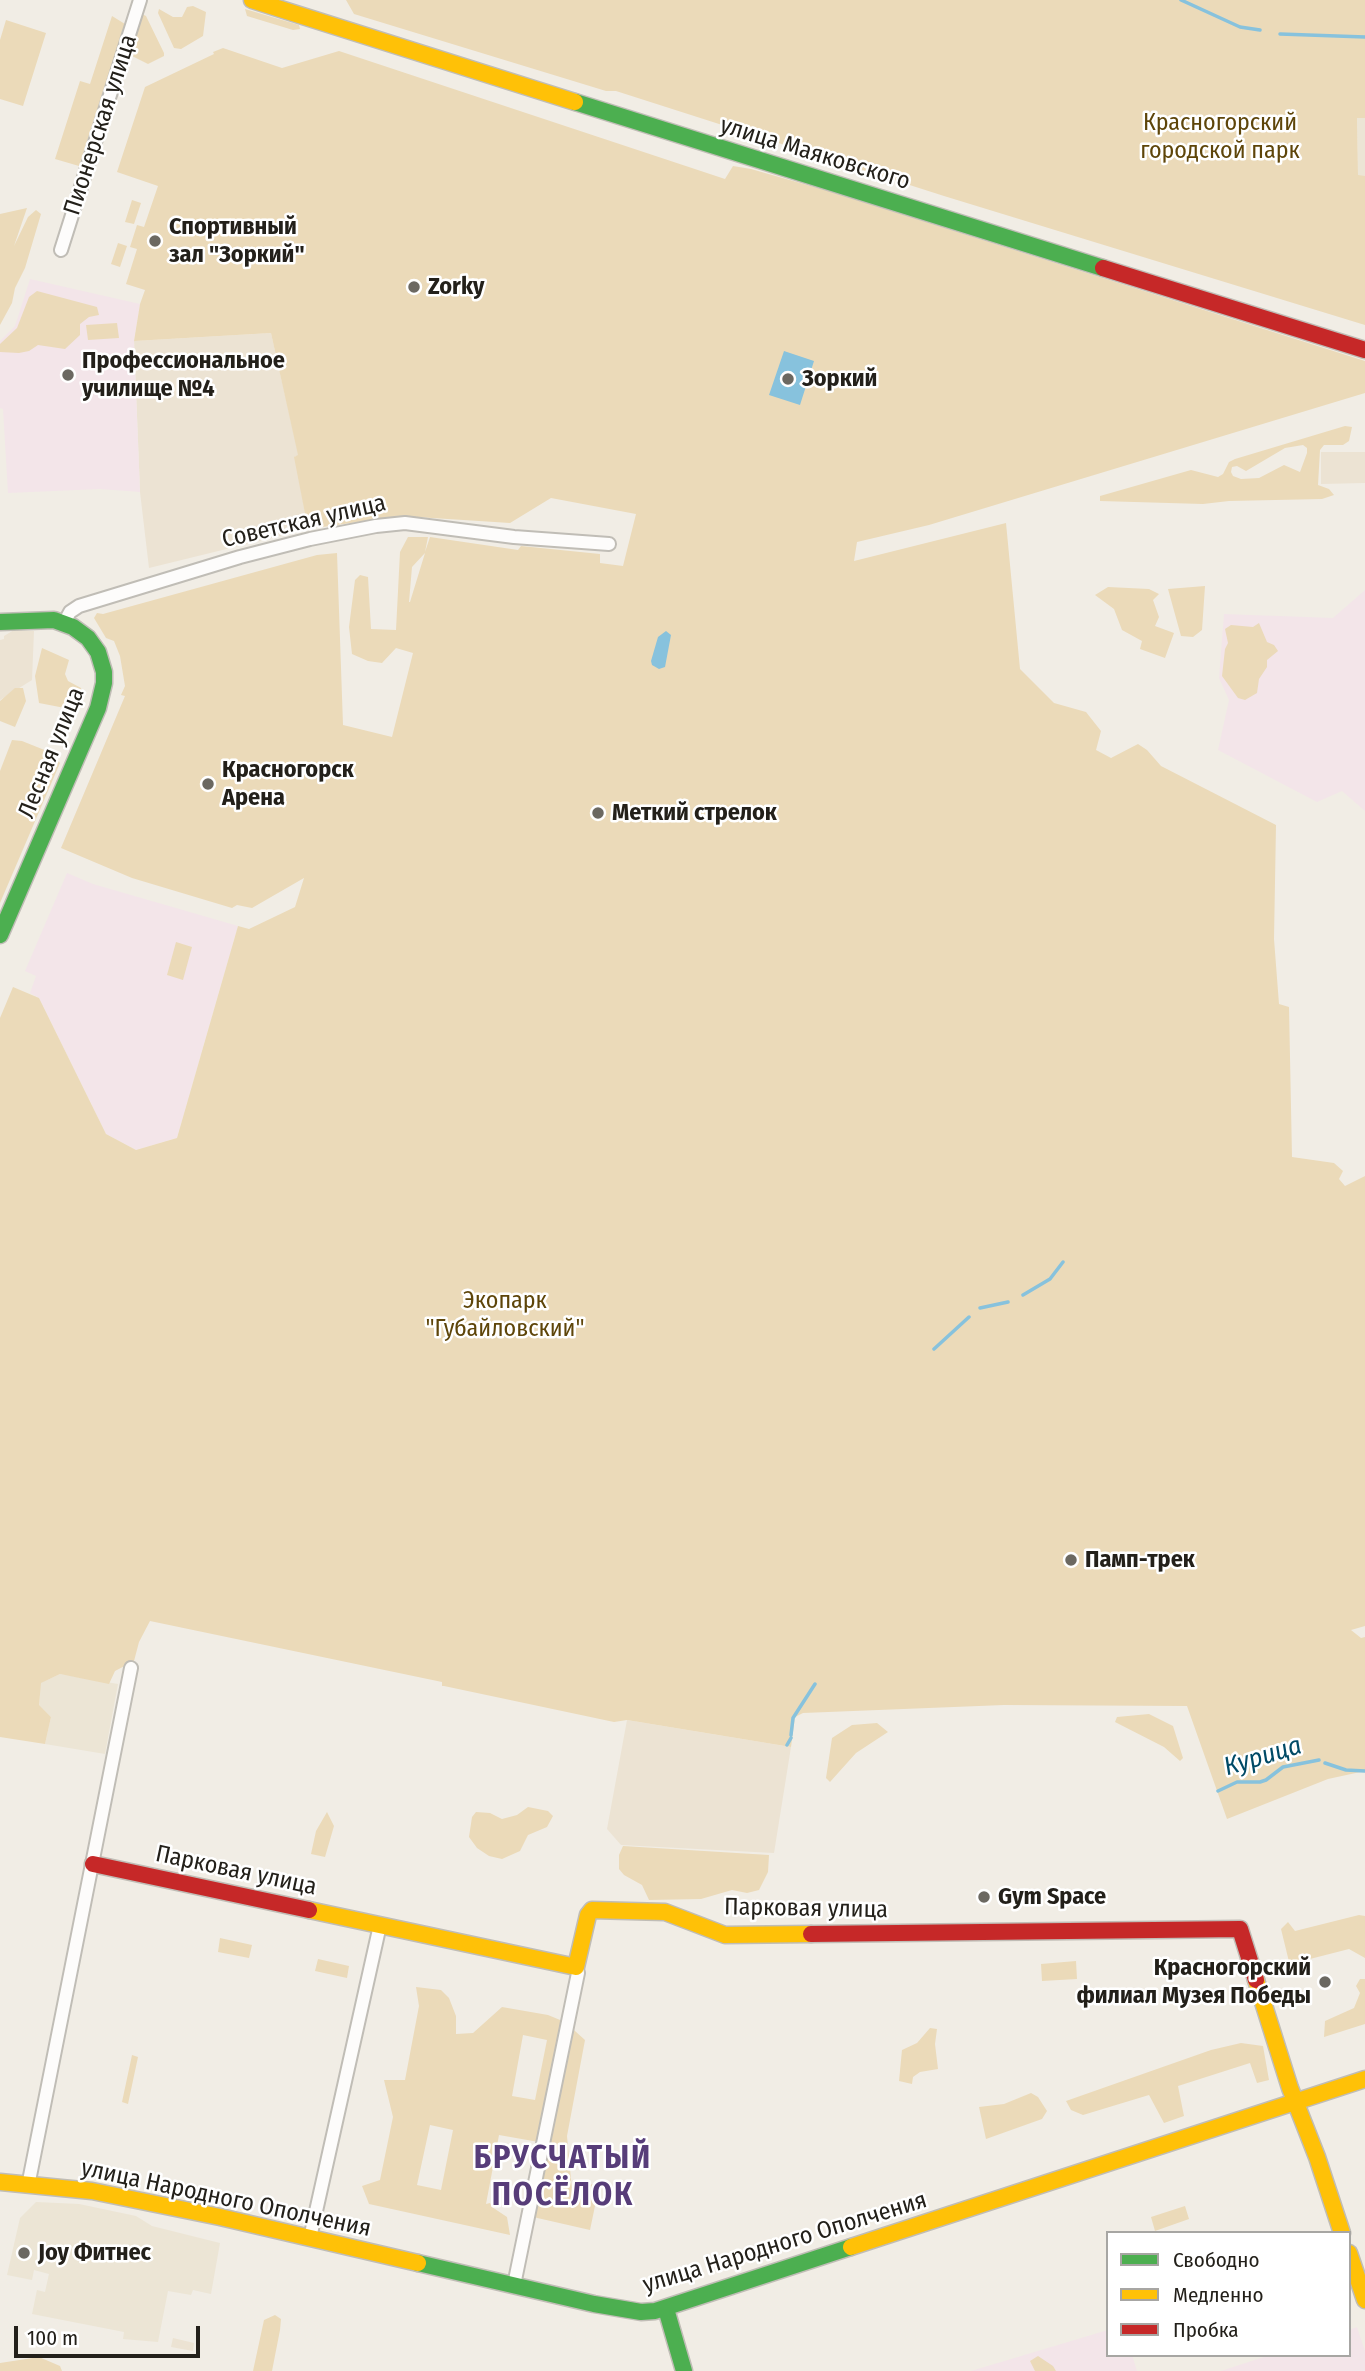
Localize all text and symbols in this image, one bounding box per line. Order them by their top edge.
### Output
street label: Пионерская улица [58,31,144,219]
park label: Красногорский городской парк [1140,109,1300,165]
street label: улица Маяковского [716,111,914,197]
place label: Спортивный зал "Зоркий" [169,213,305,269]
marker: Спортивный зал "Зоркий" [147,233,163,249]
place label: Zorky [428,273,485,301]
marker: Zorky [406,279,422,295]
place label: Профессиональное училище №4 [82,347,285,403]
place label: Зоркий [802,365,877,393]
marker: Профессиональное училище №4 [60,367,76,383]
marker: Зоркий [780,371,796,387]
street label: Советская улица [219,489,389,555]
street label: Лесная улица [13,683,91,823]
place label: Красногорск Арена [222,756,354,812]
marker: Красногорск Арена [200,776,216,792]
place label: Меткий стрелок [612,799,777,827]
marker: Меткий стрелок [590,805,606,821]
park label: Экопарк "Губайловский" [425,1287,585,1343]
place label: Памп-трек [1085,1546,1195,1574]
marker: Памп-трек [1063,1552,1079,1568]
water label: Курица [1220,1730,1306,1784]
street label: Парковая улица [153,1840,319,1902]
place label: Gym Space [998,1883,1106,1911]
marker: Gym Space [976,1889,992,1905]
street label: Парковая улица [724,1893,888,1925]
place label: Красногорский филиал Музея Победы [1076,1954,1311,2010]
marker: Красногорский филиал Музея Победы [1317,1974,1333,1990]
district label: БРУСЧАТЫЙ ПОСЁЛОК [475,2140,651,2215]
street label: улица Народного Ополчения [78,2154,374,2244]
street label: улица Народного Ополчения [640,2186,930,2300]
legend [1106,2231,1351,2357]
place label: Joy Фитнес [38,2239,151,2267]
marker: Joy Фитнес [16,2245,32,2261]
text: Свободно [1173,2247,1259,2273]
text: Медленно [1173,2282,1263,2308]
scale bar [18,2312,203,2356]
text: Пробка [1173,2317,1239,2343]
text: 100 m [27,2325,78,2351]

